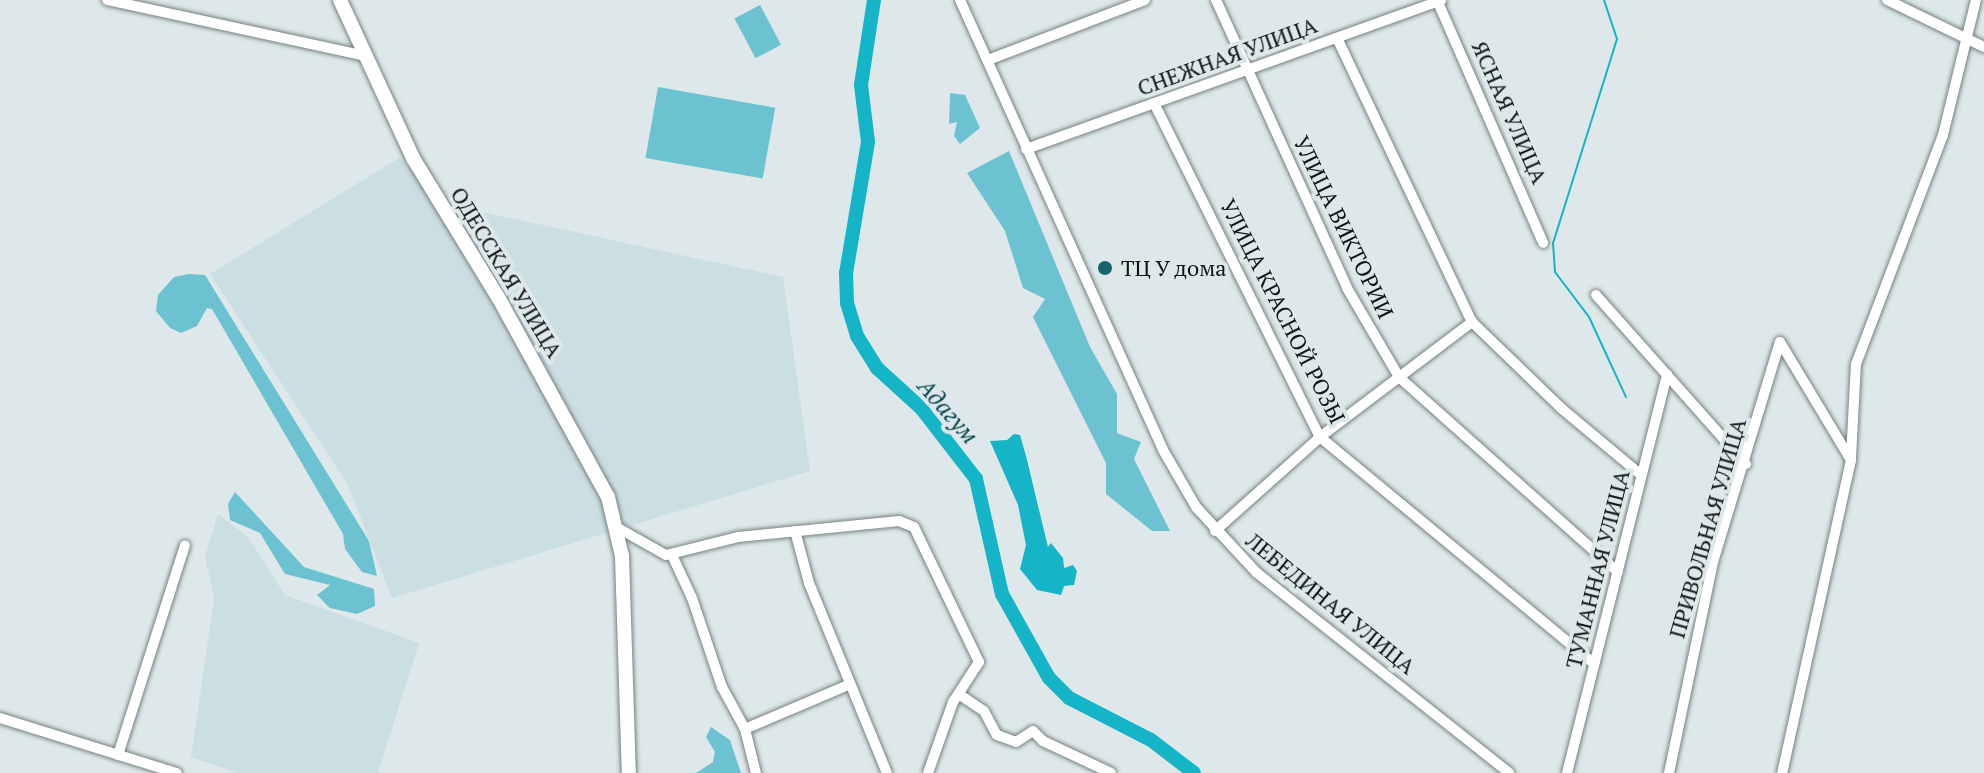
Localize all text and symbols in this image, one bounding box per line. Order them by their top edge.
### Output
street label: СНЕЖНАЯ УЛИЦА [1133,11,1321,101]
street label: ЯСНАЯ УЛИЦА [1467,36,1553,188]
street label: УЛИЦА ВИКТОРИИ [1288,131,1400,323]
street label: ОДЕССКАЯ УЛИЦА [445,182,569,362]
street label: УЛИЦА КРАСНОЙ РОЗЫ [1215,194,1351,428]
place label: ТЦ У дома [1121,255,1228,281]
marker: ТЦ У дома [1096,259,1114,277]
water label: Адагум [912,372,984,450]
street label: ПРИВОЛЬНАЯ УЛИЦА [1663,415,1751,641]
street label: ТУМАННАЯ УЛИЦА [1560,467,1634,671]
street label: ЛЕБЕДИНАЯ УЛИЦА [1241,527,1421,679]

